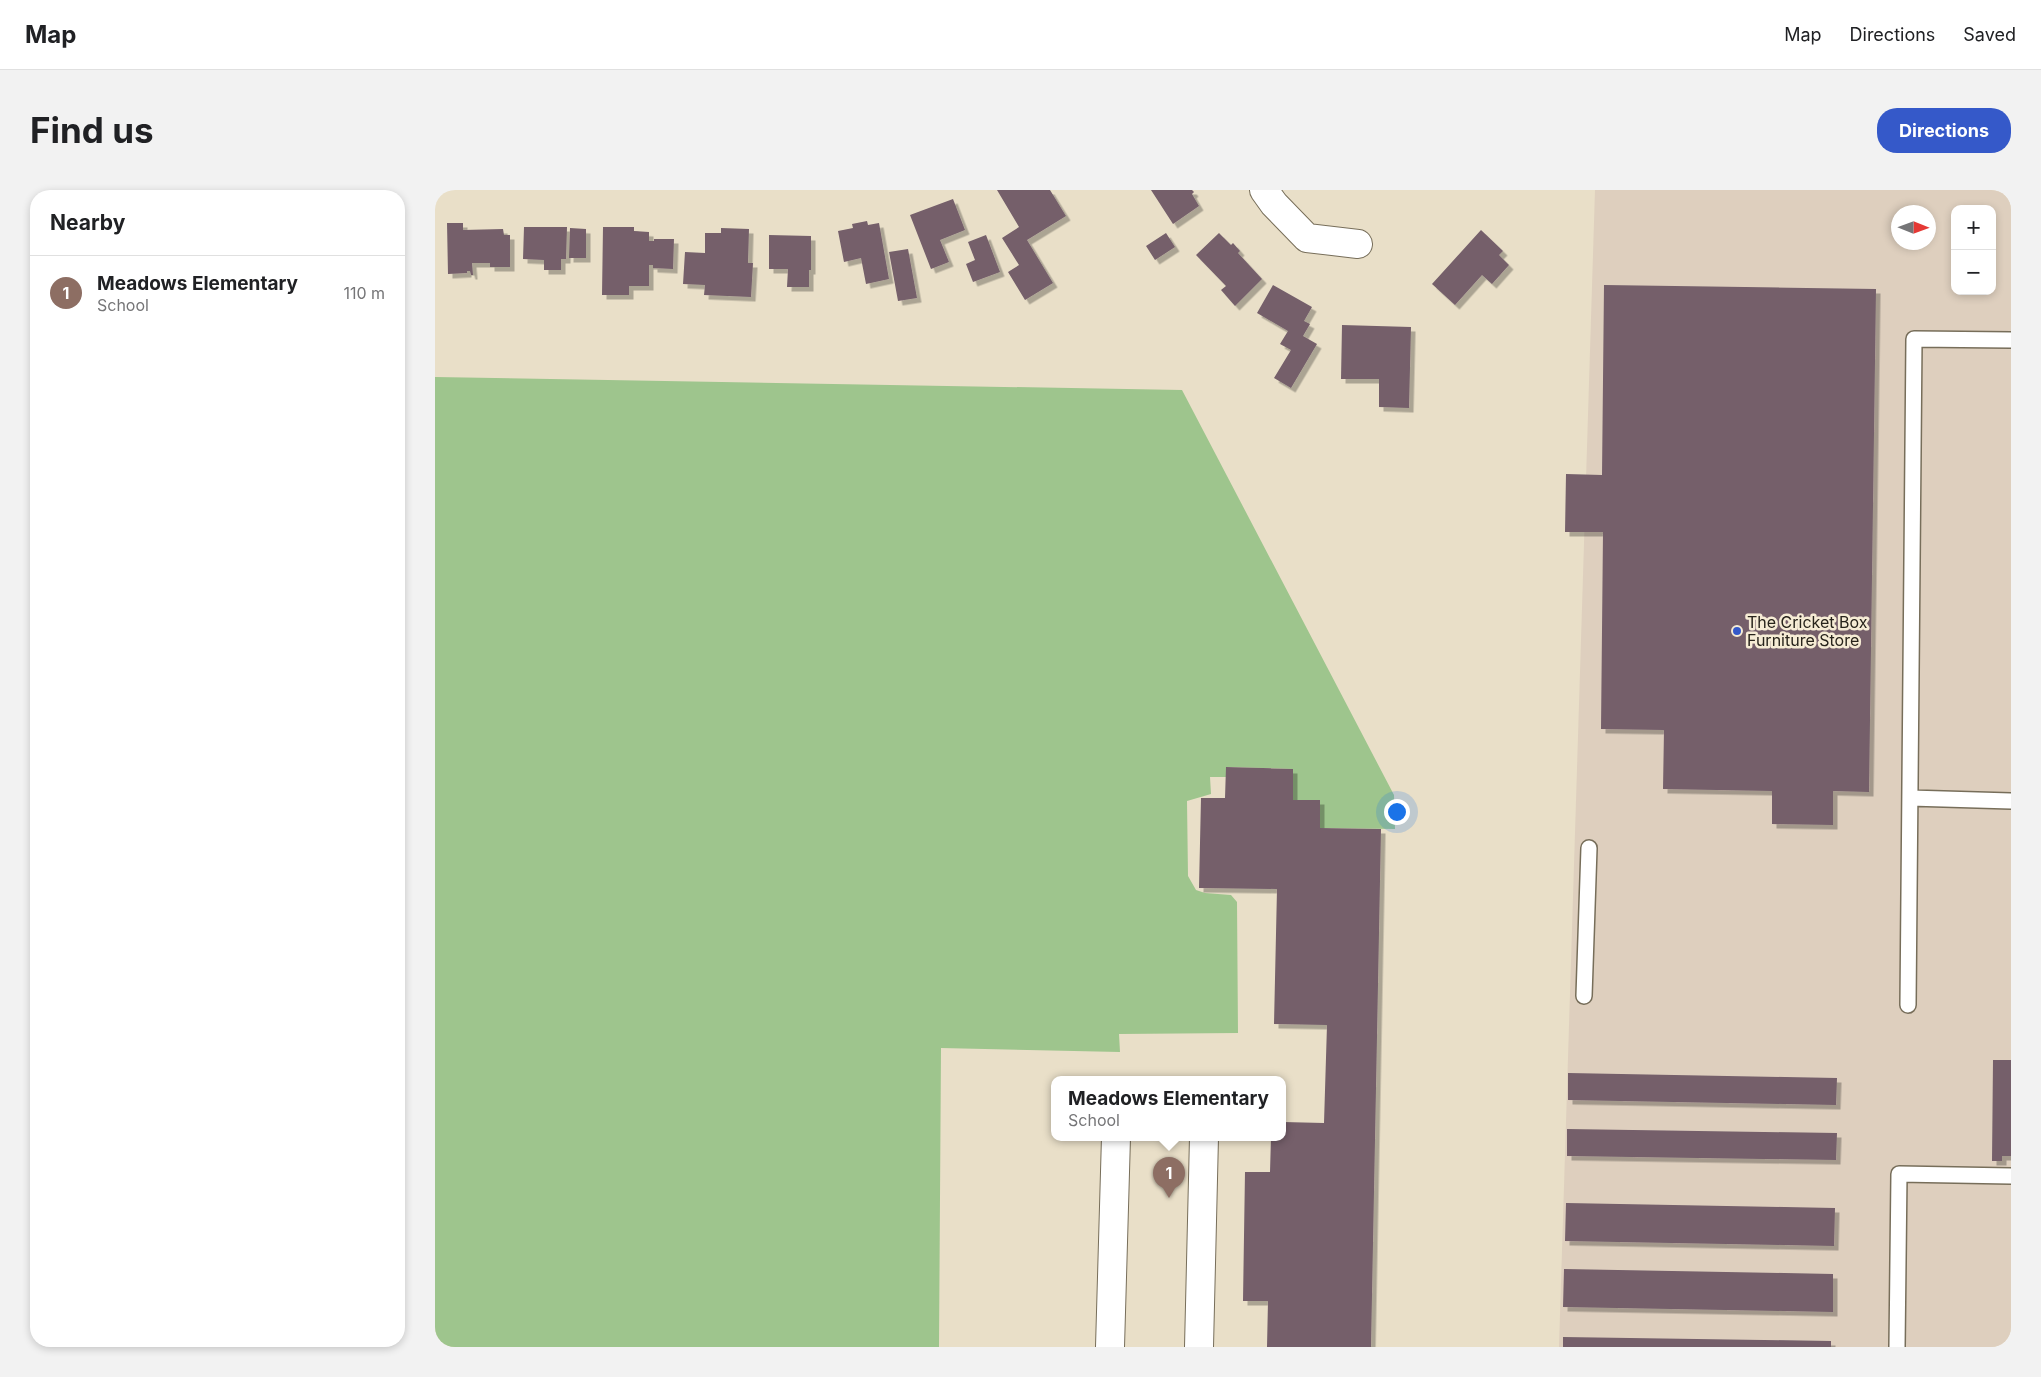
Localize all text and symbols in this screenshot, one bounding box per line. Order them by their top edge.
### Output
text: Map [25,20,76,49]
text: Map [1784,24,1822,45]
text: Directions [1850,24,1935,45]
text: Saved [1963,24,2016,45]
button: Directions [1877,108,2011,153]
text: Find us [30,109,154,151]
north arrow [1891,205,1936,250]
map controls [1951,205,1996,295]
button: + [1951,205,1996,250]
text: Nearby [50,210,125,235]
button: − [1951,250,1996,295]
text: Meadows Elementary [97,272,298,295]
text: 1 [63,283,69,303]
text: 110 m [343,283,385,303]
text: School [97,295,149,315]
place label: The Cricket Box Furniture Store [1747,612,1868,650]
marker: The Cricket Box Furniture Store [1731,625,1743,637]
your location [1384,799,1410,825]
popup [1051,1076,1286,1141]
text: Meadows Elementary [1068,1087,1269,1110]
text: School [1068,1110,1120,1130]
pin: 1 [1153,1157,1185,1198]

